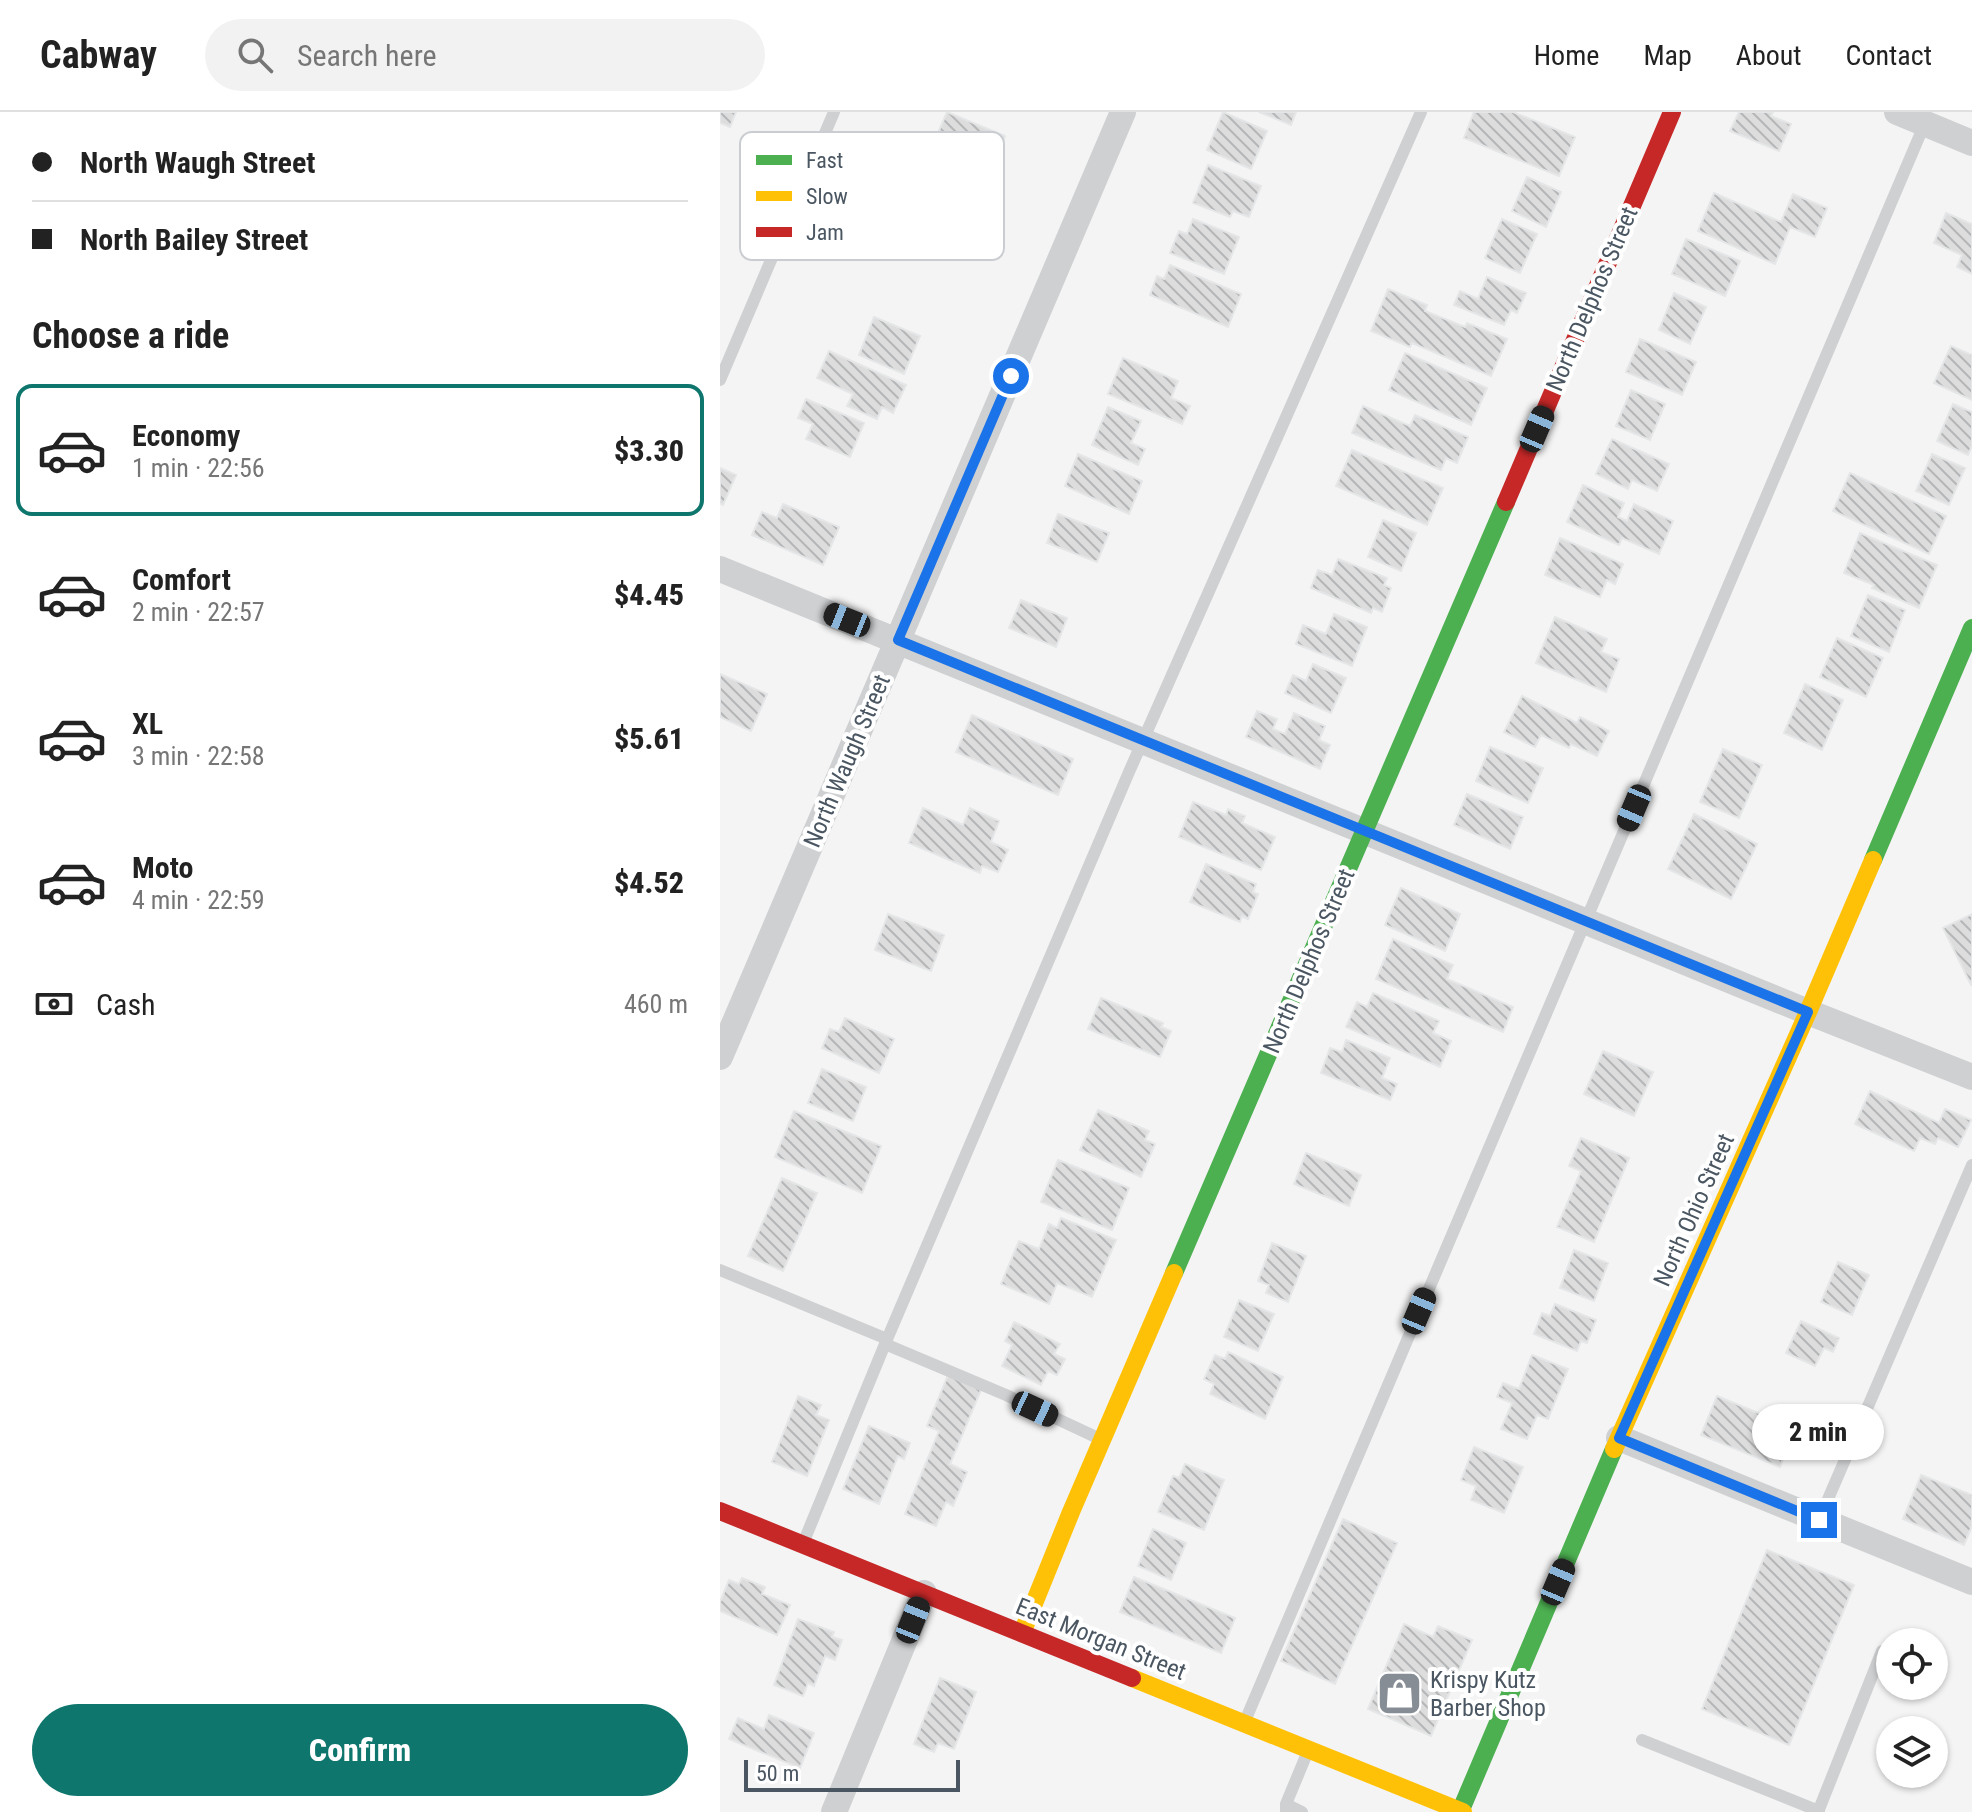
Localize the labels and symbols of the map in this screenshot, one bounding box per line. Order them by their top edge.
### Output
legend [740,132,1004,260]
text: Fast [806,148,843,173]
text: Slow [806,184,848,209]
street label: North Delphos Street [1541,203,1643,395]
text: Jam [806,220,844,245]
route start [993,358,1029,394]
car [1517,402,1557,456]
car [820,600,874,640]
street label: North Waugh Street [798,670,896,852]
car [1614,781,1654,835]
street label: North Delphos Street [1258,865,1360,1057]
street label: North Ohio Street [1648,1129,1740,1291]
car [1399,1284,1439,1338]
car [1008,1388,1062,1430]
callout: 2 min [1753,1404,1885,1460]
route end [1801,1502,1837,1538]
car [1538,1555,1578,1609]
street label: East Morgan Street [1012,1592,1190,1686]
car [893,1593,933,1647]
place label: Krispy Kutz Barber Shop [1430,1666,1546,1722]
shop icon: Krispy Kutz Barber Shop [1375,1670,1423,1718]
scale bar [744,1756,960,1792]

